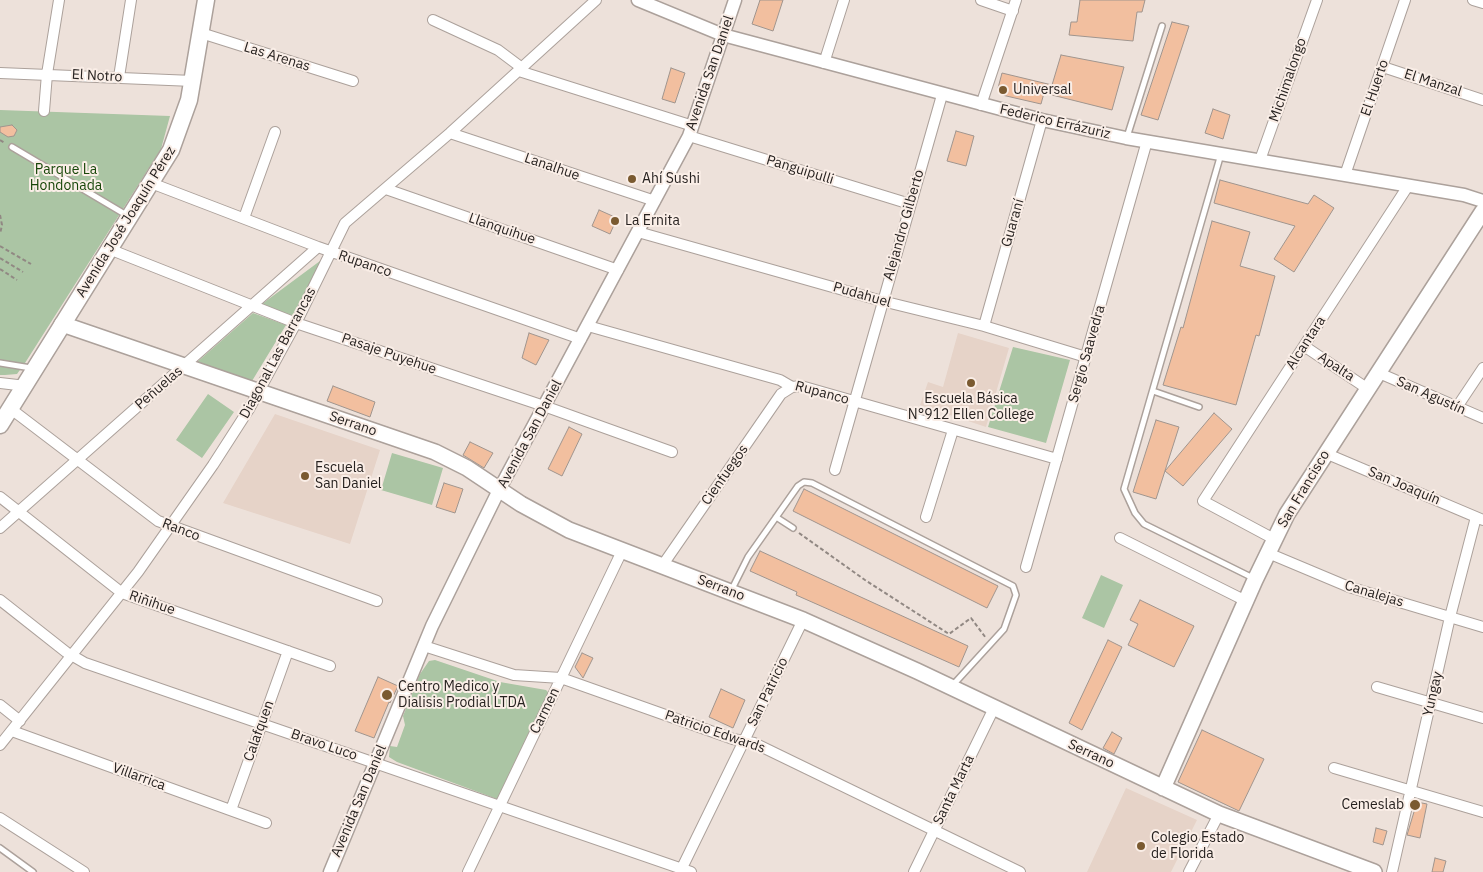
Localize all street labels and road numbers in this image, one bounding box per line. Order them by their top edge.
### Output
street label: Avenida San Daniel [682,13,738,133]
street label: Michimalongo [1266,36,1310,124]
street label: Las Arenas [242,39,312,75]
street label: El Huerto [1358,58,1392,118]
street label: El Notro [71,66,123,86]
street label: El Manzal [1402,66,1464,100]
street label: Federico Errázuriz [998,101,1112,143]
street label: Avenida José Joaquín Pérez [73,143,179,301]
street label: Lanalhue [522,150,582,184]
street label: Panguipulli [764,152,836,188]
street label: Alejandro Gilberto [880,168,928,282]
street label: Guaraní [998,197,1028,249]
street label: Llanquihue [466,210,538,248]
street label: Rupanco [336,247,394,281]
street label: Pudahuel [831,279,893,311]
street label: Diagonal Las Barrancas [236,284,320,422]
street label: Sergio Saavedra [1065,303,1109,405]
street label: Alcantara [1283,313,1329,373]
street label: Pasaje Puyehue [339,330,439,378]
street label: Apalta [1314,349,1358,385]
street label: Peñuelas [132,363,186,413]
street label: San Agustín [1394,373,1468,419]
street label: Avenida San Daniel [494,377,566,491]
street label: Rupanco [793,378,851,408]
street label: Serrano [327,408,379,440]
street label: Cienfuegos [698,442,752,508]
street label: San Francisco [1274,447,1334,531]
street label: San Joaquín [1365,463,1443,509]
street label: Ranco [160,515,202,545]
street label: Serrano [695,571,747,605]
street label: Canalejas [1342,577,1406,611]
street label: Riñihue [127,587,177,619]
street label: San Patricio [744,655,792,729]
street label: Yungay [1420,670,1446,718]
street label: Carmen [527,685,563,737]
street label: Calafquen [240,698,278,764]
street label: Patricio Edwards [662,707,768,757]
street label: Bravo Luco [289,726,359,764]
street label: Serrano [1065,736,1117,772]
street label: Avenida San Daniel [328,742,390,860]
street label: Santa Marta [930,752,978,828]
street label: Villarrica [110,760,168,794]

